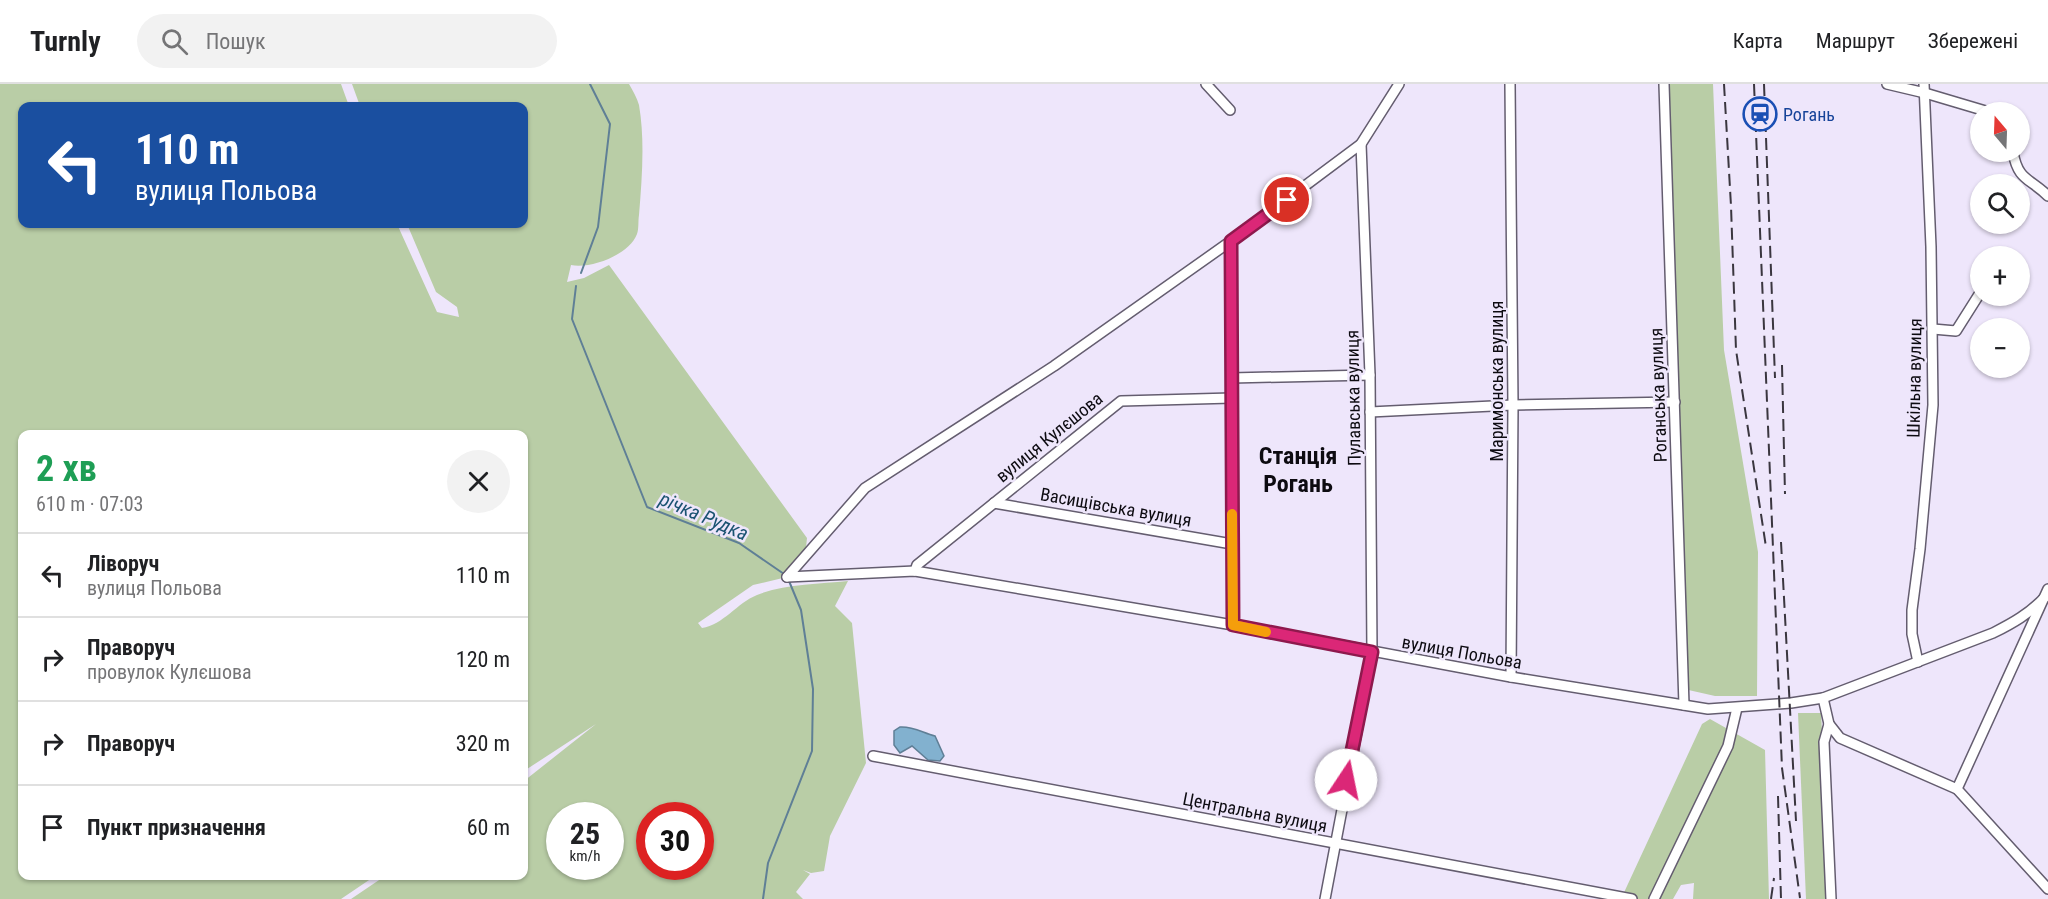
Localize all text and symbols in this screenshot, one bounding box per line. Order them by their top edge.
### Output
search box [137,14,557,68]
text: Turnly [30,25,101,58]
icon: search [158,25,191,58]
text: Пошук [206,29,266,54]
text: Карта [1733,29,1783,53]
text: Маршрут [1816,29,1895,53]
text: Збережені [1928,29,2018,53]
station icon: Рогань [1742,96,1778,132]
north arrow [1970,102,2030,162]
map controls [1970,102,2030,378]
place label: Рогань [1783,104,1835,125]
text: 110 m [135,125,240,174]
icon: left [36,126,114,204]
pin [1261,174,1312,225]
button: search [1970,174,2030,234]
text: вулиця Польова [135,175,317,207]
icon: arrive [1270,183,1303,216]
button: + [1970,246,2030,306]
street label: Маримонська вулиця [1486,300,1507,462]
street label: Шкільна вулиця [1902,318,1926,438]
button: − [1970,318,2030,378]
street label: Роганська вулиця [1645,327,1671,463]
street label: Пулавська вулиця [1341,330,1365,466]
street label: вулиця Кулєшова [992,388,1106,486]
district label: Станція Рогань [1259,442,1337,498]
text: 2 хв [36,448,97,490]
button: close [447,450,510,513]
street label: Васищівська вулиця [1039,483,1193,531]
water label: річка Рудка [655,486,752,545]
text: 610 m · 07:03 [36,492,143,516]
text: Ліворуч [87,551,159,576]
icon: left [36,559,69,592]
text: 110 m [456,563,510,588]
text: вулиця Польова [87,576,222,600]
street label: вулиця Польова [1400,631,1524,673]
text: Праворуч [87,635,175,660]
icon: right [36,643,69,676]
text: 120 m [456,647,510,672]
text: провулок Кулєшова [87,660,252,684]
icon: right [36,727,69,760]
text: Праворуч [87,731,175,756]
text: 320 m [456,731,510,756]
position arrow [1314,748,1378,812]
street label: Центральна вулиця [1181,788,1329,836]
speed limit sign: 30 [636,802,714,880]
icon: arrive [36,811,69,844]
text: Пункт призначення [87,815,266,840]
text: 60 m [467,815,510,840]
text: 25 [570,816,600,851]
text: km/h [570,847,600,865]

